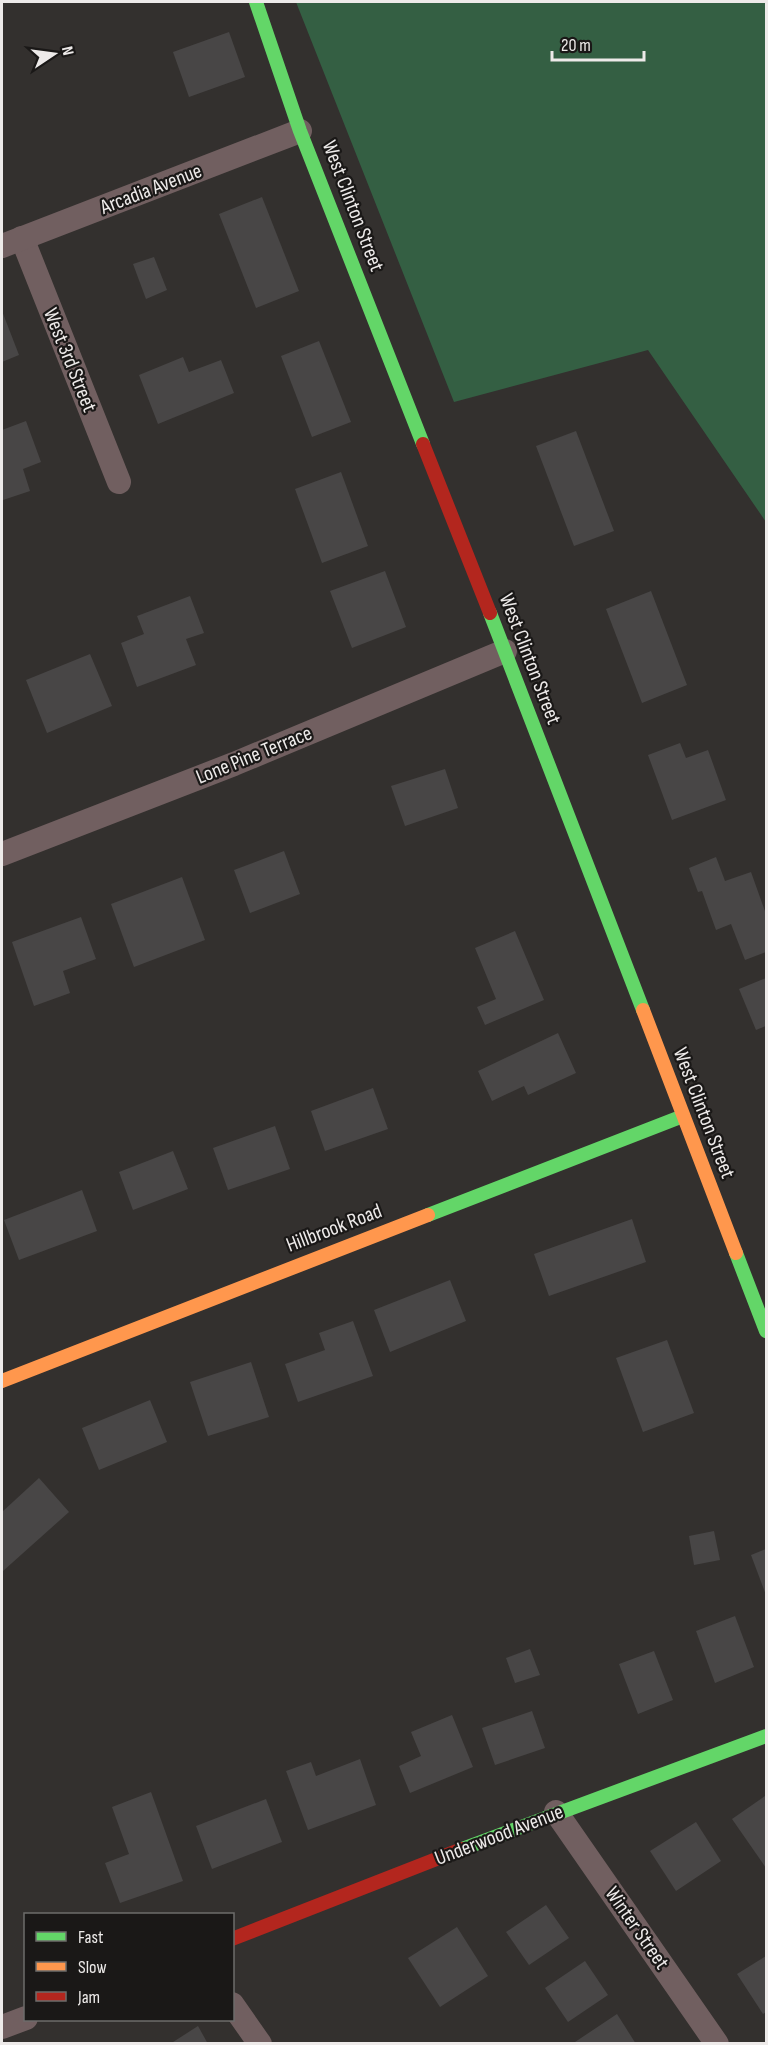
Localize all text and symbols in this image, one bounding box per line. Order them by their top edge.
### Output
north arrow [24,24,84,84]
scale bar [552,24,644,62]
text: 20 m [561,35,591,56]
text: N [57,45,77,57]
street label: West Clinton Street [317,137,389,275]
street label: Arcadia Avenue [96,158,205,220]
street label: West 3rd Street [38,304,102,416]
street label: West Clinton Street [494,590,566,728]
street label: Lone Pine Terrace [192,720,316,790]
street label: West Clinton Street [668,1044,740,1182]
street label: Hillbrook Road [283,1198,385,1258]
street label: Underwood Avenue [431,1799,567,1871]
street label: Winter Street [599,1882,675,1974]
legend [24,1913,234,2021]
text: Fast [78,1927,104,1948]
text: Slow [78,1957,107,1978]
text: Jam [77,1987,100,2008]

